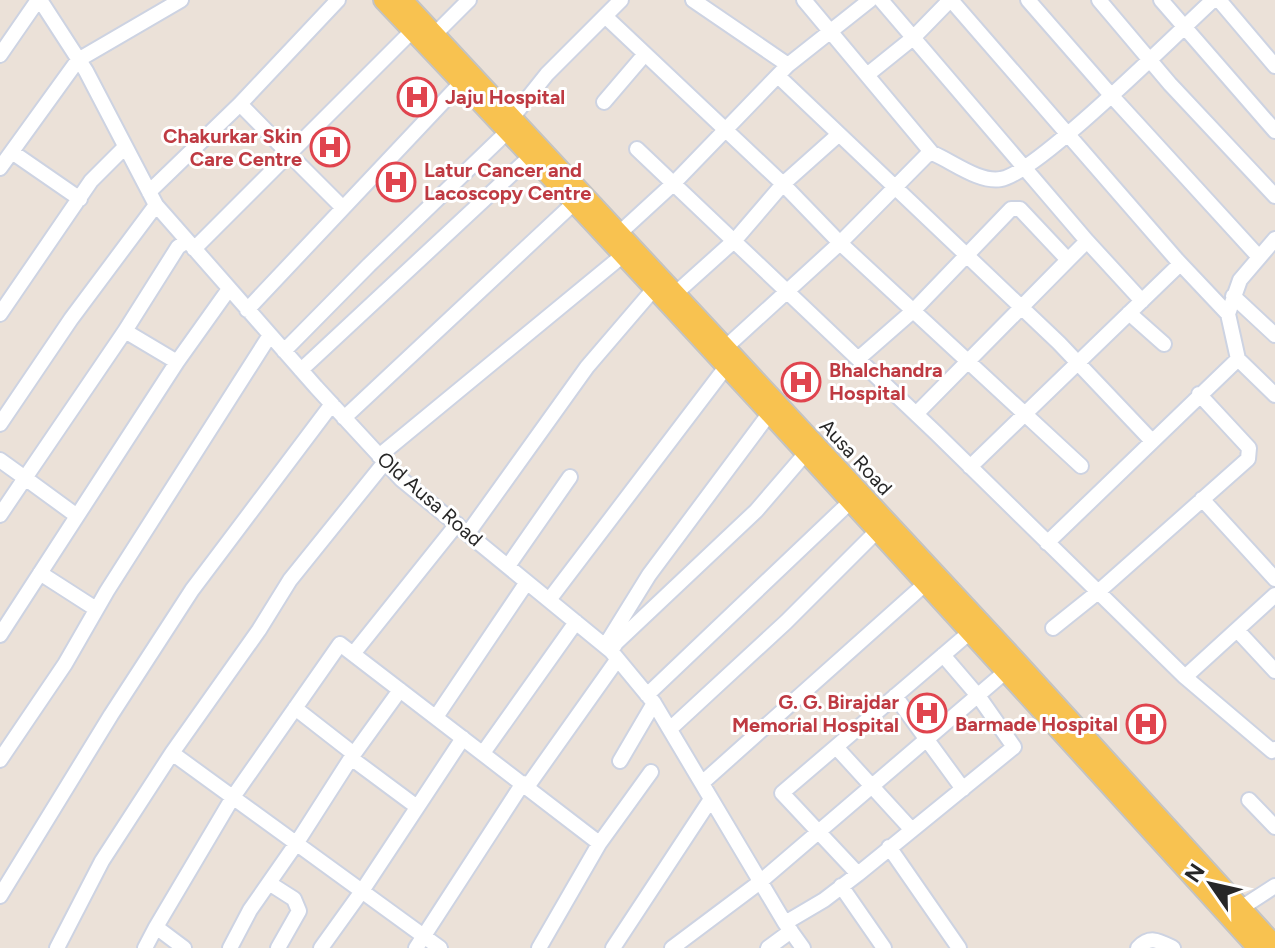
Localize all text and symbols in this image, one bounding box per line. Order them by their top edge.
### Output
hospital icon: Jaju Hospital [396,76,438,118]
place label: Jaju Hospital [445,85,565,109]
place label: Chakurkar Skin Care Centre [163,124,302,171]
hospital icon: Chakurkar Skin Care Centre [309,126,351,168]
place label: Latur Cancer and Lacoscopy Centre [424,158,591,205]
hospital icon: Latur Cancer and Lacoscopy Centre [375,161,417,203]
place label: Bhalchandra Hospital [829,358,943,405]
hospital icon: Bhalchandra Hospital [780,361,822,403]
street label: Ausa Road [815,414,897,500]
street label: Old Ausa Road [372,447,488,551]
place label: G. G. Birajdar Memorial Hospital [732,690,899,737]
hospital icon: G. G. Birajdar Memorial Hospital [906,692,948,734]
hospital icon: Barmade Hospital [1125,703,1167,745]
place label: Barmade Hospital [955,712,1118,736]
north arrow [1171,844,1251,924]
text: N [1179,858,1211,888]

